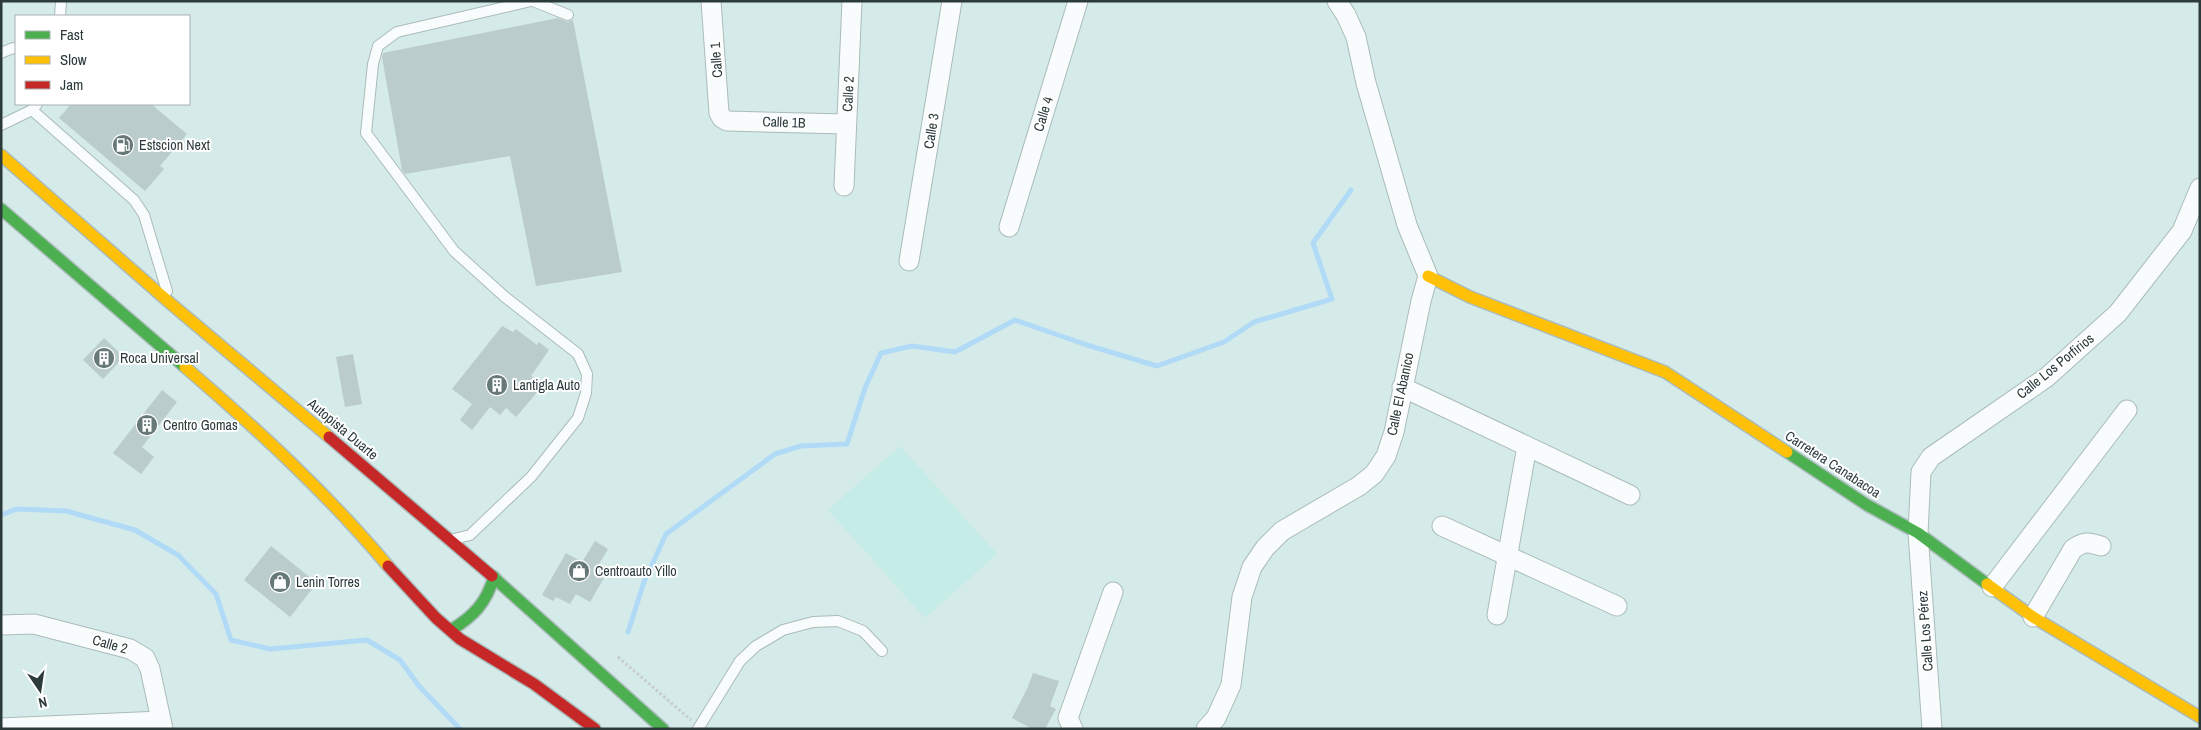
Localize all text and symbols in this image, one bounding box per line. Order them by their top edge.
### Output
legend [15,15,190,105]
text: Fast [60,24,84,45]
street label: Calle 1 [706,41,726,78]
text: Slow [60,49,87,70]
text: Jam [60,74,83,95]
street label: Calle 2 [838,76,858,112]
street label: Calle 4 [1029,94,1057,134]
street label: Calle 1B [762,112,806,132]
street label: Calle 3 [919,112,943,150]
fuel station icon: Estscion Next [111,133,135,157]
place label: Estscion Next [139,136,210,154]
street label: Calle Los Porfirios [2013,329,2098,403]
building icon: Roca Universal [92,346,116,370]
place label: Roca Universal [120,349,198,367]
street label: Calle El Abanico [1382,351,1418,437]
building icon: Lantigla Auto [485,373,509,397]
place label: Lantigla Auto [513,376,580,394]
street label: Autopista Duarte [303,394,382,464]
building icon: Centro Gomas [135,413,159,437]
place label: Centro Gomas [163,416,238,434]
street label: Carretera Canabacoa [1782,426,1885,502]
shop icon: Centroauto Yillo [567,559,591,583]
place label: Centroauto Yillo [595,562,677,580]
shop icon: Lenin Torres [268,570,292,594]
place label: Lenin Torres [296,573,360,591]
street label: Calle Los Pérez [1913,590,1937,672]
street label: Calle 2 [90,630,130,658]
north arrow [15,665,65,715]
text: N [37,693,49,712]

